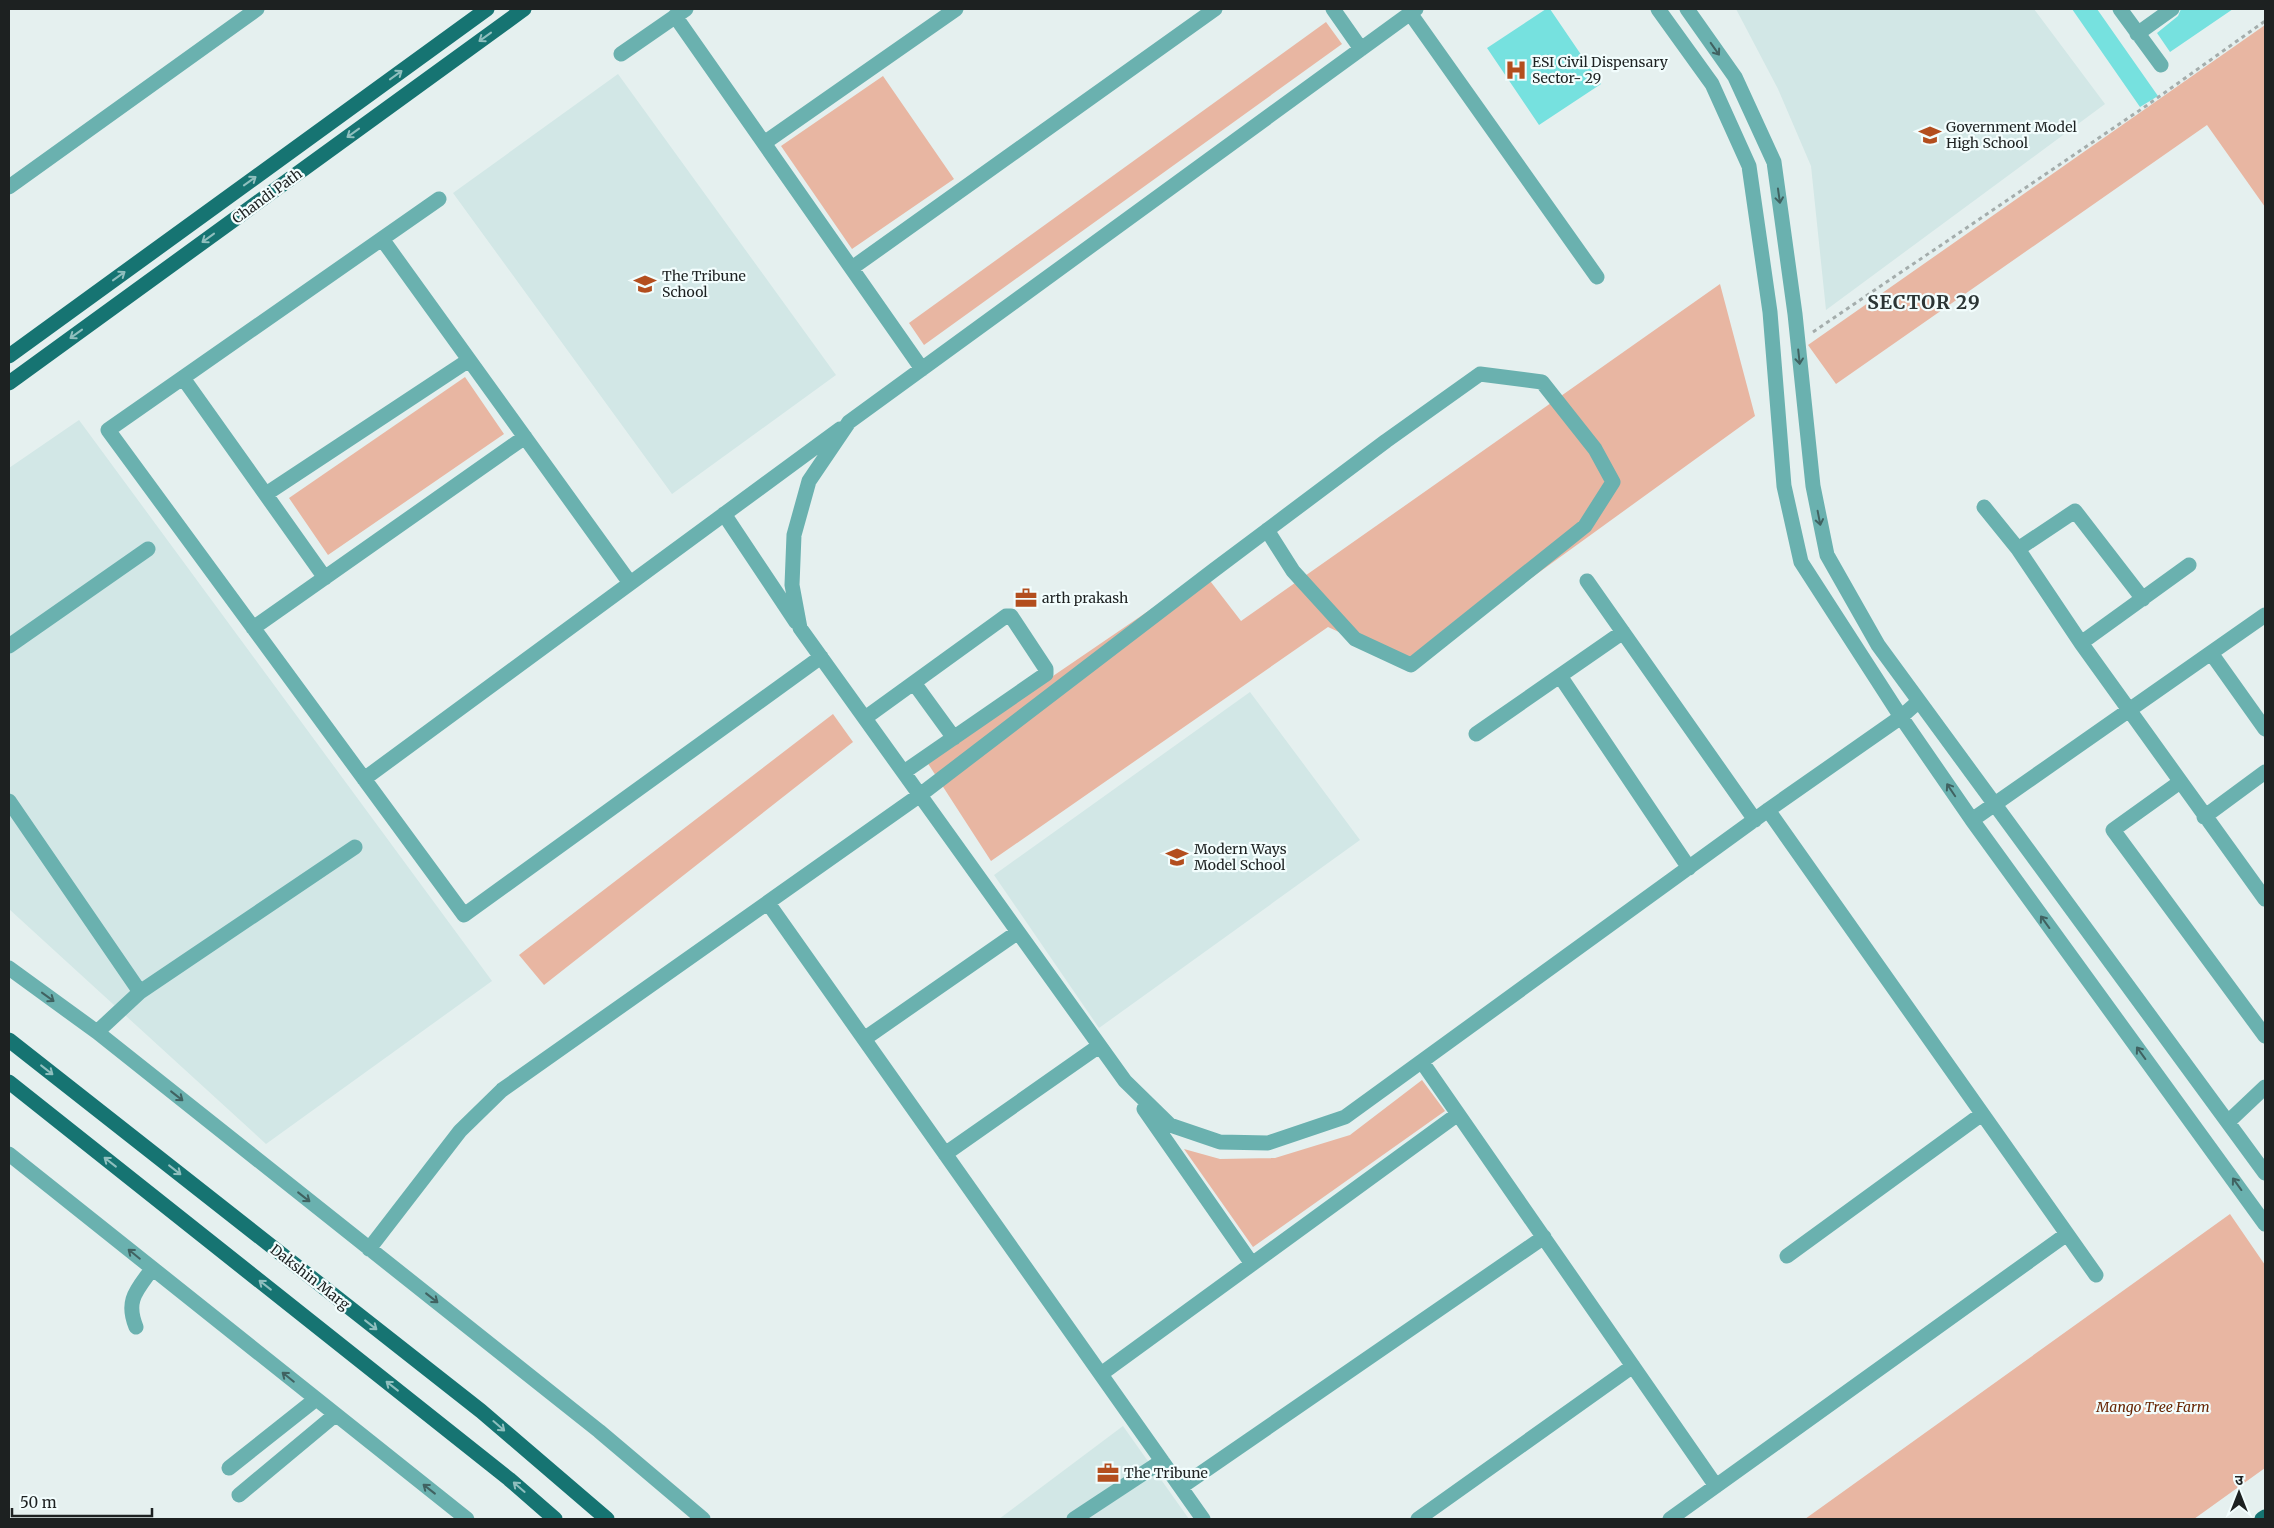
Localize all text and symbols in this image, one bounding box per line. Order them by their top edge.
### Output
one-way arrow [479,32,492,43]
one-way arrow [1710,41,1720,55]
place label: ESI Civil Dispensary Sector- 29 [1532,53,1669,87]
hospital icon: ESI Civil Dispensary Sector- 29 [1503,57,1529,83]
one-way arrow [389,70,403,80]
place label: Government Model High School [1946,118,2077,152]
school or university icon: Government Model High School [1917,122,1943,148]
one-way arrow [347,128,361,138]
street label: Chandi Path [228,165,306,227]
one-way arrow [243,175,256,186]
one-way arrow [1774,187,1784,203]
one-way arrow [202,233,215,244]
place label: The Tribune School [662,267,746,301]
one-way arrow [112,271,126,281]
school or university icon: The Tribune School [632,271,658,297]
district label: SECTOR 29 [1867,290,1981,314]
one-way arrow [69,329,83,339]
one-way arrow [1795,349,1804,365]
one-way arrow [1815,510,1824,526]
office icon: arth prakash [1013,585,1039,611]
place label: arth prakash [1042,589,1128,607]
one-way arrow [1946,783,1956,797]
place label: Modern Ways Model School [1194,840,1287,874]
school or university icon: Modern Ways Model School [1164,844,1190,870]
one-way arrow [2040,916,2051,929]
one-way arrow [41,992,55,1002]
one-way arrow [2136,1046,2146,1060]
one-way arrow [40,1065,54,1075]
one-way arrow [170,1090,183,1101]
one-way arrow [103,1157,117,1167]
one-way arrow [168,1165,181,1176]
one-way arrow [2231,1178,2242,1192]
one-way arrow [297,1191,310,1202]
street label: Dakshin Marg [267,1240,354,1314]
one-way arrow [127,1248,140,1259]
one-way arrow [258,1279,271,1290]
one-way arrow [425,1292,438,1303]
one-way arrow [365,1319,378,1330]
one-way arrow [282,1371,295,1382]
one-way arrow [386,1380,399,1391]
park label: Mango Tree Farm [2095,1398,2210,1416]
one-way arrow [492,1420,505,1432]
office icon: The Tribune [1095,1460,1121,1486]
place label: The Tribune [1124,1464,1208,1482]
north arrow [2214,1468,2264,1518]
text: उ [2235,1471,2244,1489]
one-way arrow [512,1481,525,1493]
one-way arrow [422,1484,436,1494]
scale bar [12,1486,152,1518]
text: 50 m [20,1493,57,1512]

